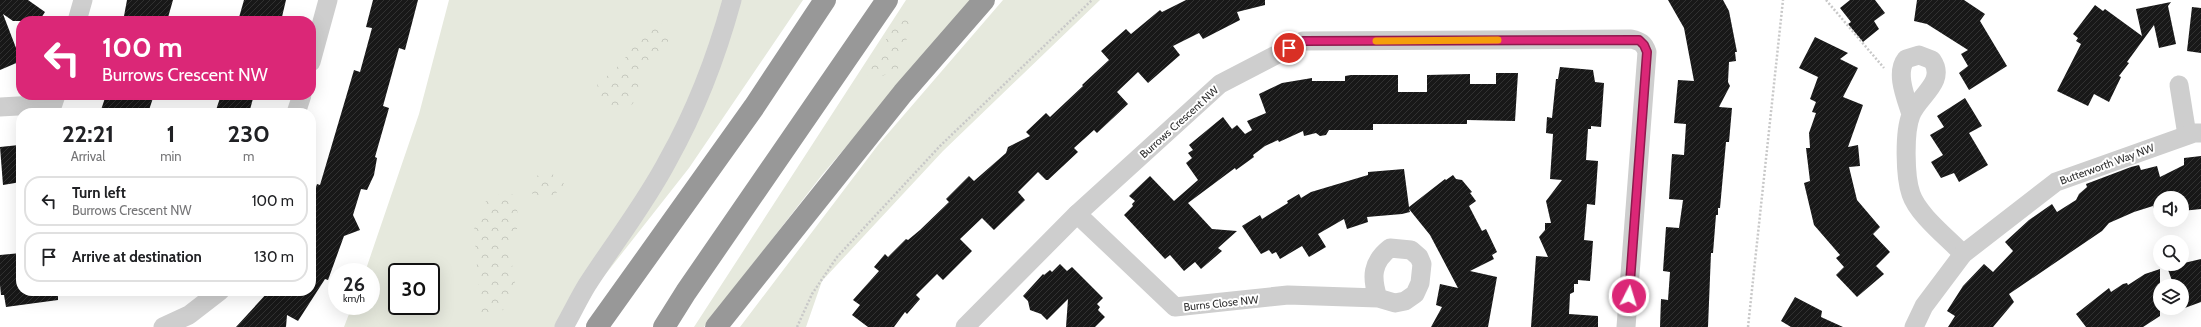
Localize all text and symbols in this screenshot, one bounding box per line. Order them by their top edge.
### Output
text: 100 m [102,30,183,64]
pin [1272,31,1306,65]
icon: left [36,32,88,84]
icon: arrive [1278,37,1300,59]
text: Burrows Crescent NW [102,64,268,86]
street label: Burrows Crescent NW [1137,83,1222,161]
text: 22:21 [62,119,114,148]
text: 1 [166,119,175,148]
text: 230 [227,119,270,148]
street label: Butterworth Way NW [2058,140,2157,188]
text: Arrival [71,148,105,164]
text: min [160,148,182,164]
text: m [243,148,254,164]
text: Turn left [72,184,126,202]
icon: left [38,190,60,212]
map controls [2153,191,2189,315]
button: sound [2153,191,2189,227]
text: 100 m [252,192,294,210]
text: Burrows Crescent NW [72,202,192,218]
button: search [2153,235,2189,271]
icon: arrive [38,246,60,268]
text: Arrive at destination [72,248,202,266]
text: 130 m [254,248,294,266]
speed limit sign: 30 [388,263,440,315]
text: 26 [343,272,365,296]
position arrow [1608,275,1650,317]
button: layers [2153,279,2189,315]
text: km/h [343,292,365,305]
street label: Burns Close NW [1183,292,1260,314]

